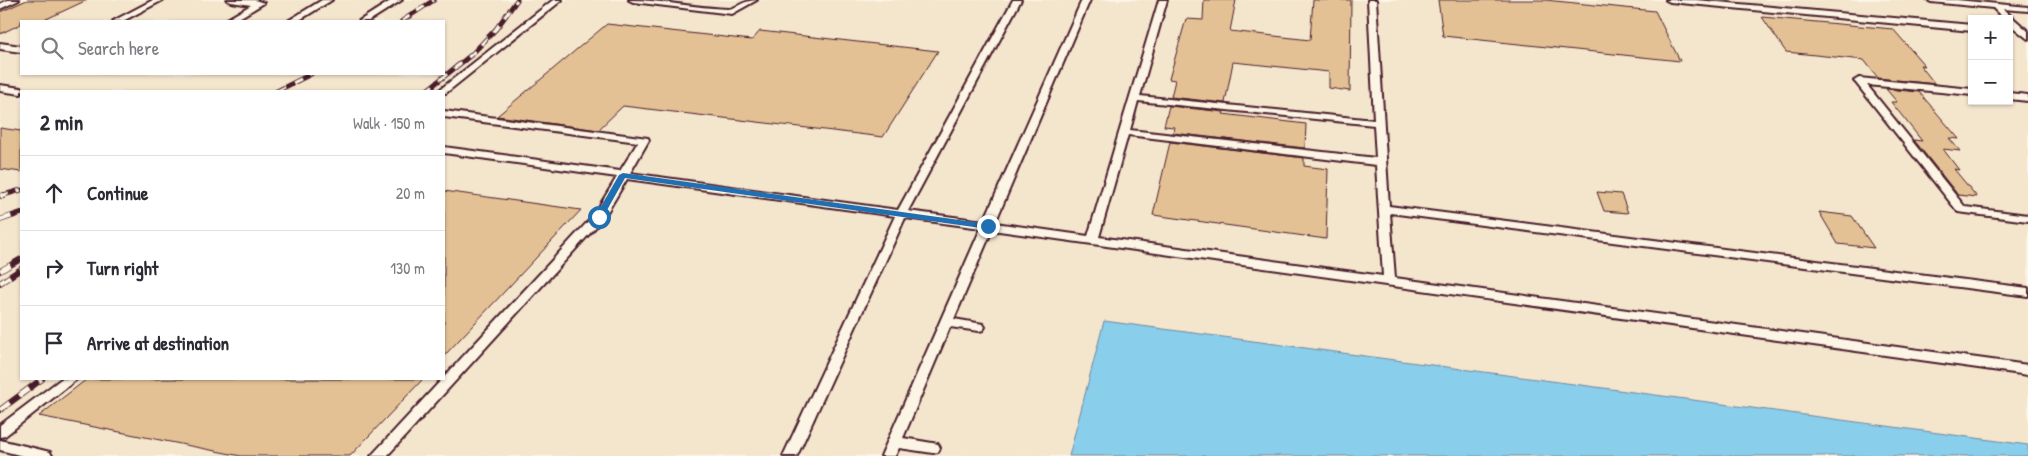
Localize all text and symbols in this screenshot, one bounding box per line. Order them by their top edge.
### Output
map controls [1968,15,2013,105]
button: + [1968,15,2013,60]
search box [20,20,445,75]
icon: search [38,34,66,62]
text: Search here [78,35,159,61]
button: − [1968,60,2013,105]
text: 2 min [40,108,83,137]
text: Walk · 150 m [353,112,425,134]
icon: ahead [40,179,68,207]
text: Continue [87,180,148,206]
text: 20 m [396,182,425,204]
route start [588,206,611,229]
route end [977,215,1000,238]
icon: right [40,254,68,282]
text: Turn right [87,255,158,281]
text: 130 m [390,257,425,279]
icon: arrive [40,329,68,357]
text: Arrive at destination [87,330,229,356]

